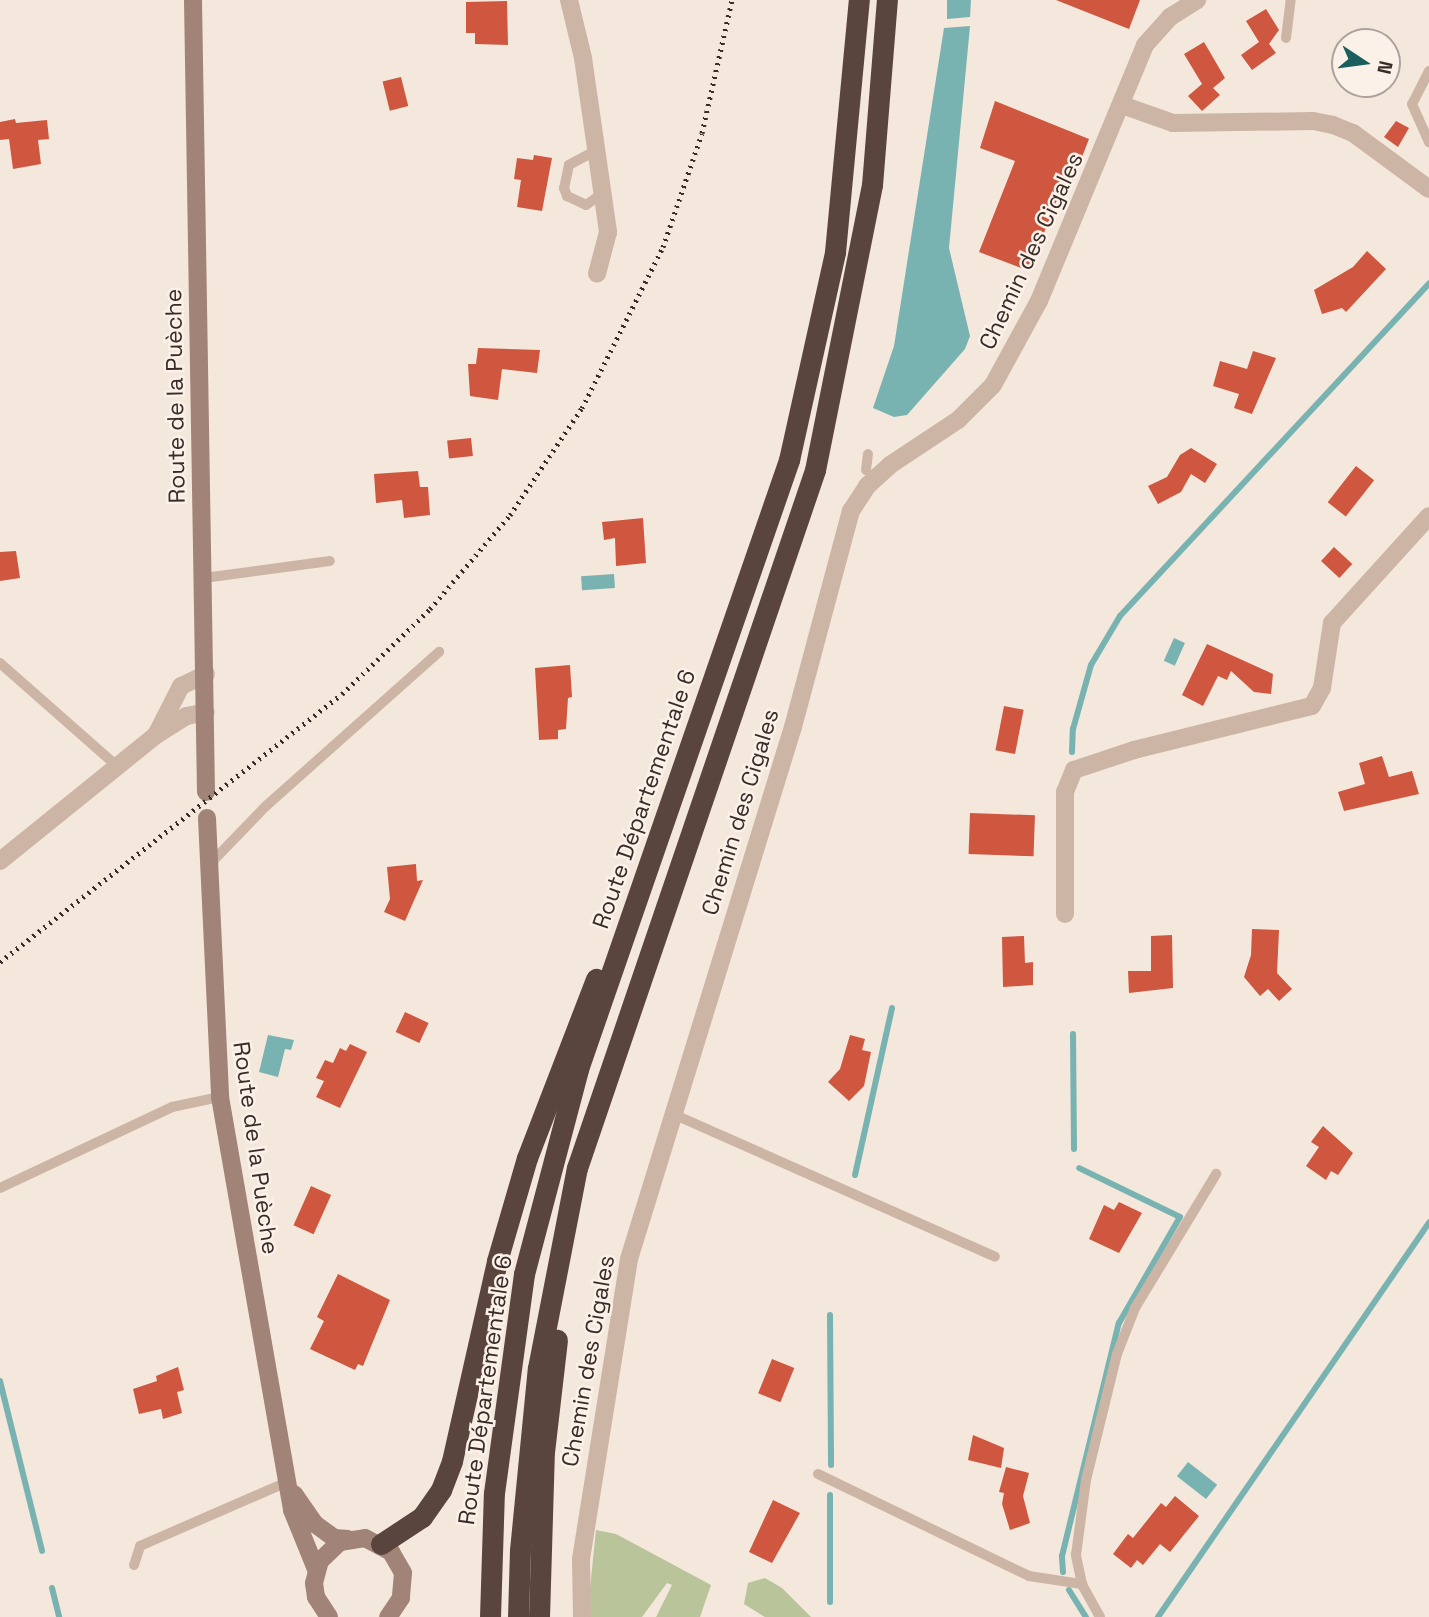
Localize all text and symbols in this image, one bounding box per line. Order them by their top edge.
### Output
north arrow [1331,28,1401,98]
text: N [1371,58,1399,76]
street label: Chemin des Cigales [973,148,1089,354]
street label: Route de la Puèche [159,288,191,504]
street label: Route Départementale 6 [587,666,701,932]
street label: Chemin des Cigales [696,706,784,918]
street label: Route de la Puèche [227,1040,285,1256]
street label: Route Départementale 6 [452,1253,518,1527]
street label: Chemin des Cigales [556,1253,620,1469]

